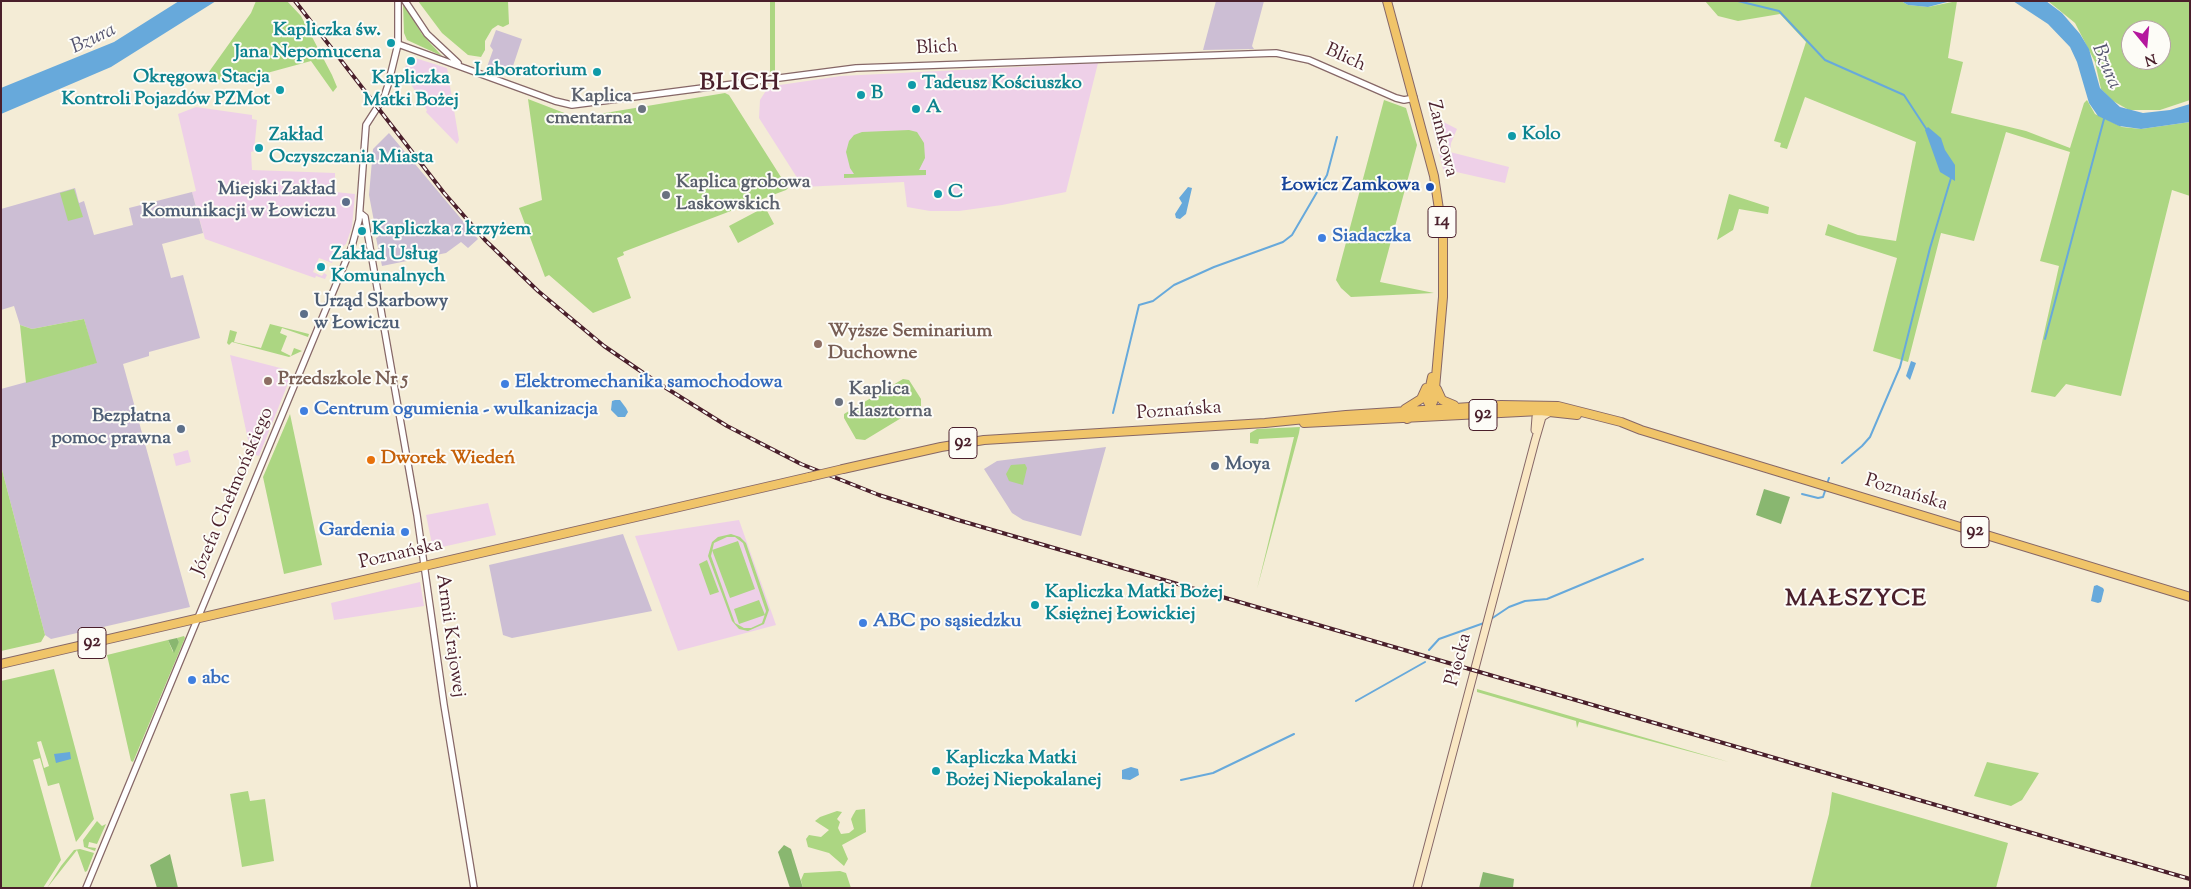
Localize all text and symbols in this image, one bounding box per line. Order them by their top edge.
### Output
water label: Bzura [68,19,120,61]
north arrow [2121,20,2171,70]
place label: Kapliczka św. Jana Nepomucena [234,21,381,65]
marker: Kapliczka św. Jana Nepomucena [385,37,397,49]
street label: Blich [915,37,959,61]
street label: Blich [1321,40,1369,78]
water label: Bzura [2085,41,2125,93]
text: N [2142,47,2158,70]
marker: Kapliczka Matki Bożej [405,55,417,67]
place label: Laboratorium [475,61,587,83]
marker: Laboratorium [591,66,603,78]
place label: Okręgowa Stacja Kontroli Pojazdów PZMot [62,68,270,112]
place label: Kapliczka Matki Bożej [363,69,459,113]
district label: BLICH [699,71,781,99]
place label: Tadeusz Kościuszko [922,74,1082,96]
marker: Tadeusz Kościuszko [906,79,918,91]
marker: Okręgowa Stacja Kontroli Pojazdów PZMot [274,84,286,96]
place label: B [871,84,883,106]
place label: Kaplica cmentarna [546,87,632,131]
marker: B [855,89,867,101]
place label: A [926,98,941,120]
street label: Zamkowa [1421,98,1461,180]
marker: Kaplica cmentarna [636,103,648,115]
marker: A [910,103,922,115]
place label: Kolo [1522,125,1561,147]
place label: Zakład Oczyszczania Miasta [269,126,433,170]
marker: Kolo [1506,130,1518,142]
marker: Zakład Oczyszczania Miasta [253,142,265,154]
place label: Kaplica grobowa Laskowskich [676,173,811,217]
place label: Łowicz Zamkowa [1281,176,1420,198]
place label: Miejski Zakład Komunikacji w Łowiczu [142,180,336,224]
marker: Łowicz Zamkowa [1424,181,1436,193]
place label: C [948,183,963,205]
marker: C [932,188,944,200]
marker: Kaplica grobowa Laskowskich [660,189,672,201]
marker: Miejski Zakład Komunikacji w Łowiczu [340,196,352,208]
road number: 14 [1428,206,1456,238]
place label: Kapliczka z krzyżem [372,220,531,242]
marker: Kapliczka z krzyżem [356,225,368,237]
place label: Siadaczka [1332,227,1411,249]
marker: Siadaczka [1316,232,1328,244]
place label: Zakład Usług Komunalnych [331,245,445,289]
marker: Zakład Usług Komunalnych [315,261,327,273]
place label: Urząd Skarbowy w Łowiczu [314,292,448,336]
marker: Urząd Skarbowy w Łowiczu [298,308,310,320]
place label: Wyższe Seminarium Duchowne [828,322,992,366]
marker: Wyższe Seminarium Duchowne [812,338,824,350]
place label: Przedszkole Nr 5 [278,370,408,392]
place label: Elektromechanika samochodowa [515,373,782,395]
marker: Przedszkole Nr 5 [262,375,274,387]
marker: Elektromechanika samochodowa [499,378,511,390]
place label: Kaplica klasztorna [849,380,932,424]
marker: Kaplica klasztorna [833,396,845,408]
street label: Poznańska [1136,398,1222,426]
place label: Centrum ogumienia - wulkanizacja [314,400,598,422]
road number: 92 [1469,400,1497,430]
street label: Józefa Chełmońskiego [188,404,280,580]
marker: Centrum ogumienia - wulkanizacja [298,405,310,417]
place label: Bezpłatna pomoc prawna [51,407,171,451]
marker: Bezpłatna pomoc prawna [175,423,187,435]
road number: 92 [949,428,977,458]
place label: Dworek Wiedeń [381,449,515,471]
marker: Dworek Wiedeń [365,454,377,466]
place label: Moya [1225,455,1270,477]
marker: Moya [1209,460,1221,472]
street label: Poznańska [1862,471,1950,517]
road number: 92 [1961,516,1989,548]
place label: Gardenia [319,521,395,543]
marker: Gardenia [399,526,411,538]
street label: Poznańska [357,534,445,576]
street label: Armii Krajowej [429,573,469,699]
place label: Kapliczka Matki Bożej Księżnej Łowickiej [1045,583,1223,627]
district label: MAŁSZYCE [1784,587,1928,615]
marker: Kapliczka Matki Bożej Księżnej Łowickiej [1029,599,1041,611]
place label: ABC po sąsiedzku [873,612,1021,634]
marker: ABC po sąsiedzku [857,617,869,629]
road number: 92 [78,628,106,658]
street label: Płocka [1442,631,1478,689]
place label: abc [202,669,230,691]
marker: abc [186,674,198,686]
place label: Kapliczka Matki Bożej Niepokalanej [946,749,1102,793]
marker: Kapliczka Matki Bożej Niepokalanej [930,765,942,777]

